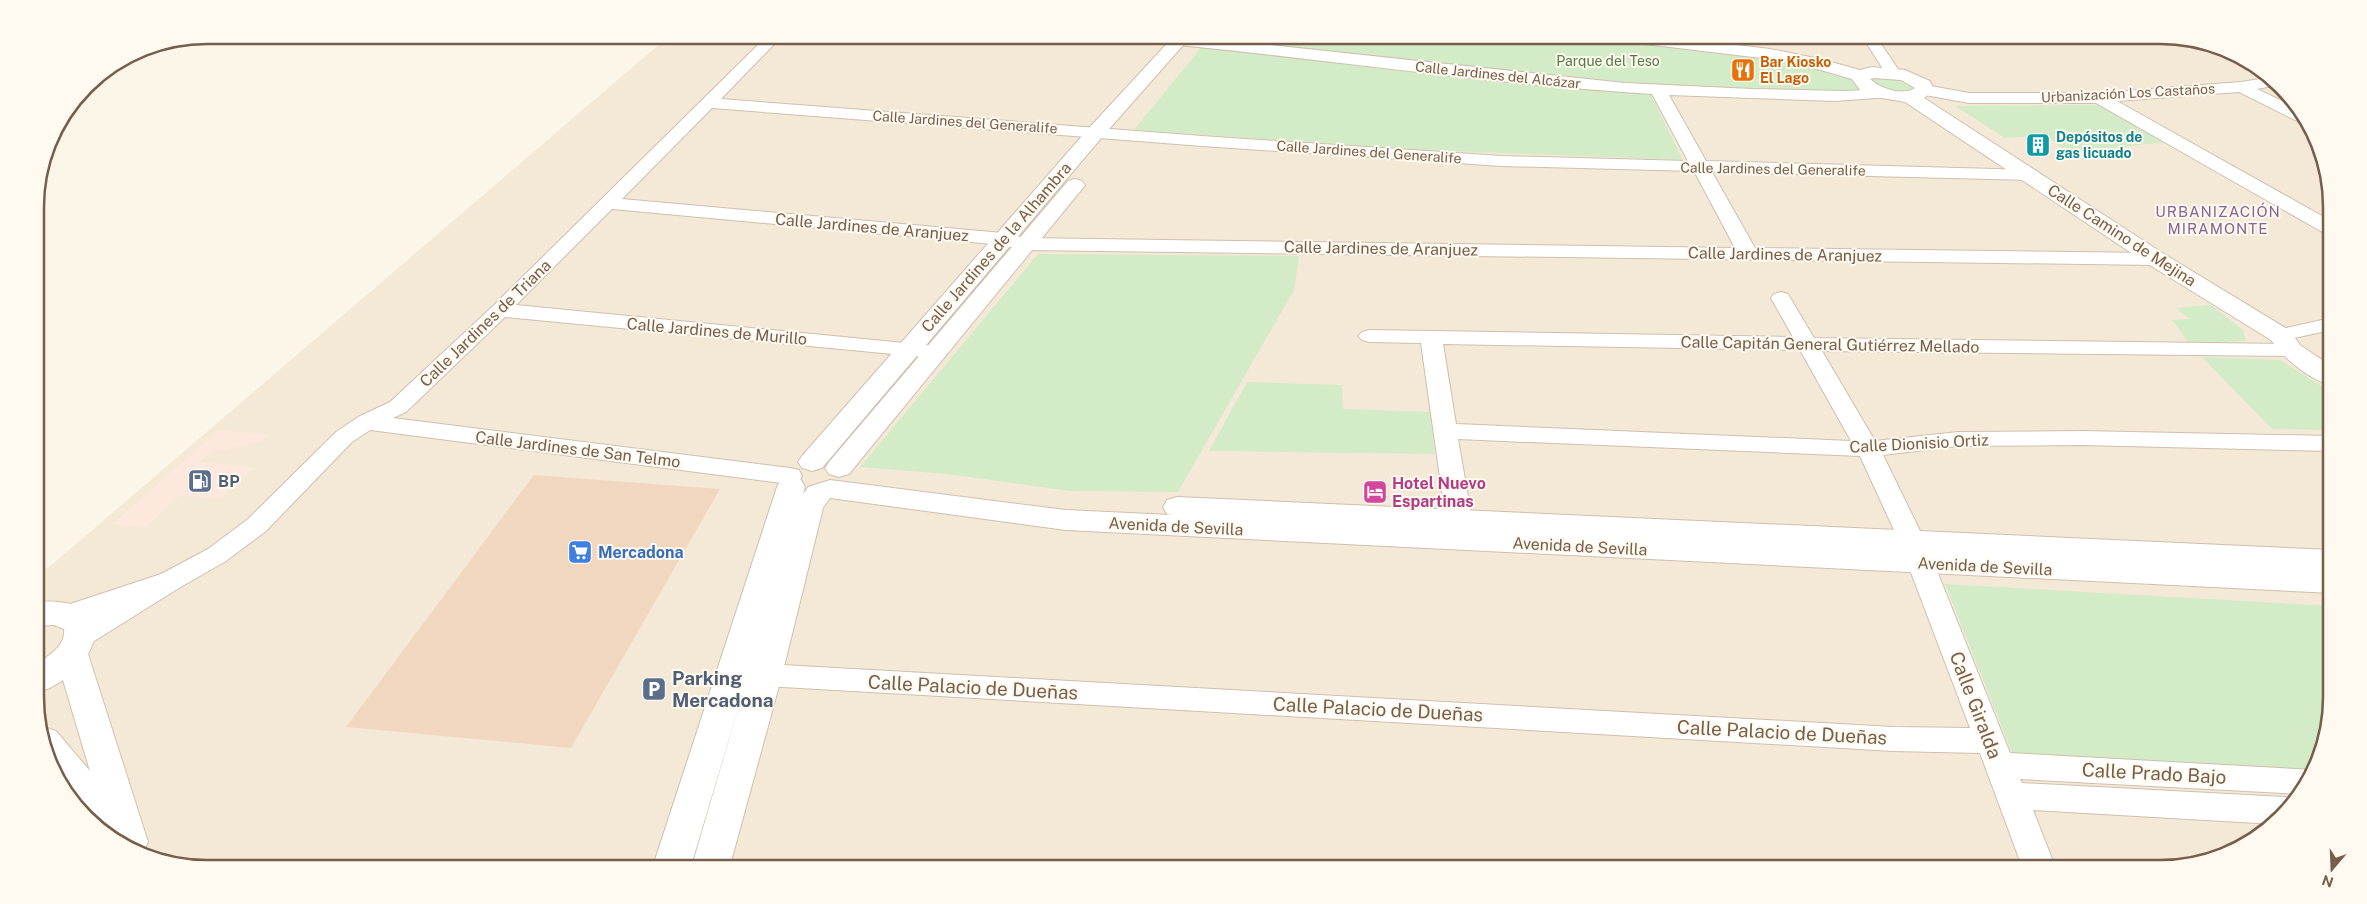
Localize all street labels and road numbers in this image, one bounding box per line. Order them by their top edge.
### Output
street label: Calle Jardines del Alcázar [1415,58,1581,92]
street label: Urbanización Los Castaños [2041,80,2215,106]
street label: Calle Jardines del Generalife [872,108,1058,136]
street label: Calle Jardines del Generalife [1276,138,1462,166]
street label: Calle Jardines de la Alhambra [917,159,1075,336]
street label: Calle Jardines del Generalife [1680,159,1866,179]
street label: Calle Camino de Mejina [2044,180,2199,291]
street label: Calle Jardines de Aranjuez [774,210,970,245]
street label: Calle Jardines de Aranjuez [1284,237,1479,260]
street label: Calle Jardines de Aranjuez [1688,243,1883,266]
street label: Calle Jardines de Triana [416,256,555,391]
street label: Calle Jardines de Murillo [626,314,808,349]
street label: Calle Capitán General Gutiérrez Mellado [1680,332,1979,357]
street label: Calle Jardines de San Telmo [474,427,682,472]
street label: Calle Dionisio Ortiz [1849,430,1989,457]
street label: Avenida de Sevilla [1108,513,1244,540]
street label: Avenida de Sevilla [1512,533,1648,560]
street label: Avenida de Sevilla [1917,553,2053,580]
street label: Calle Giralda [1945,648,2007,762]
street label: Calle Palacio de Dueñas [867,671,1079,703]
street label: Calle Palacio de Dueñas [1272,693,1484,725]
street label: Calle Palacio de Dueñas [1676,716,1888,748]
street label: Calle Prado Bajo [2081,758,2227,788]

